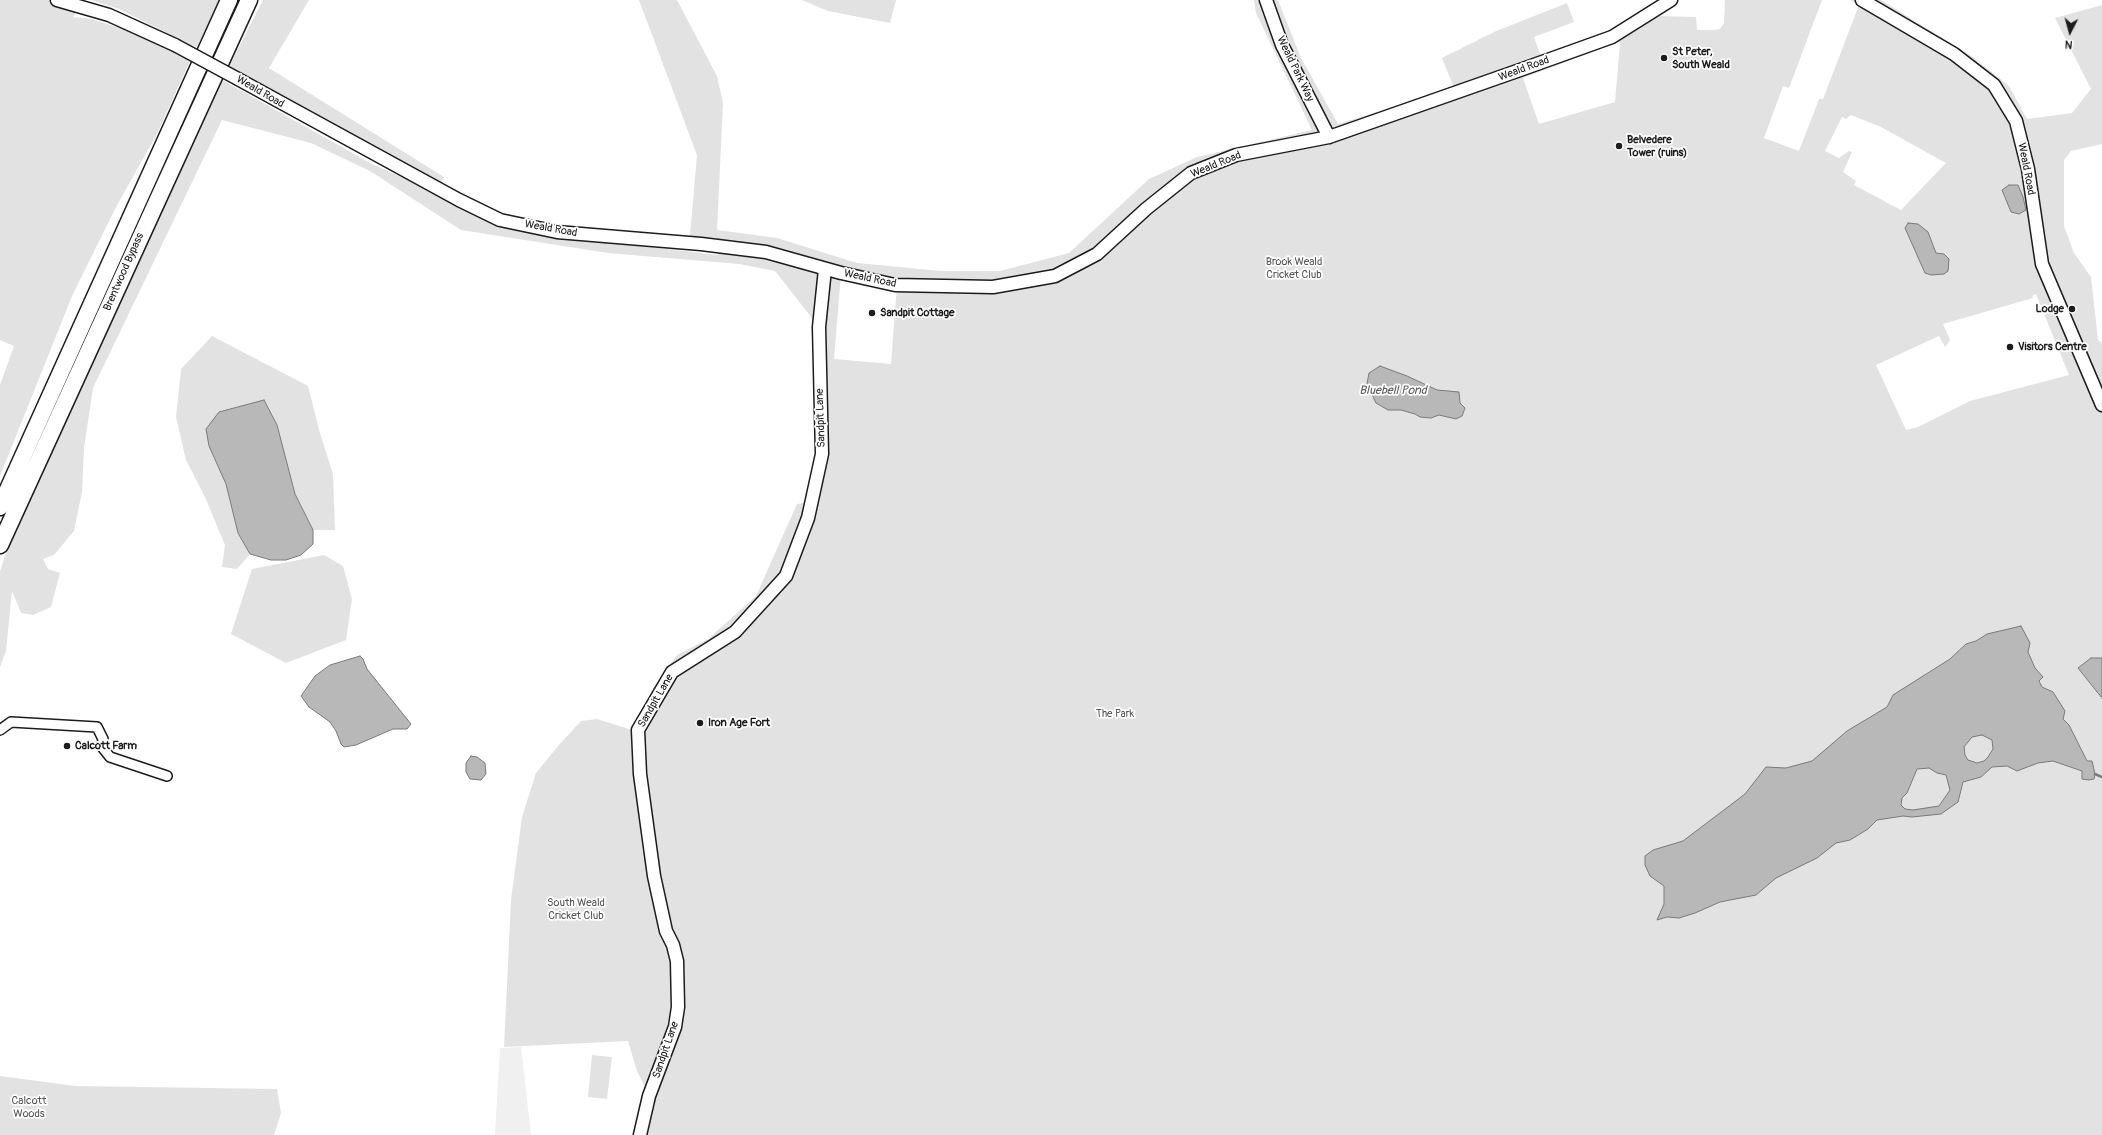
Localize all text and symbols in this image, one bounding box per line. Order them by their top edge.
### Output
north arrow [2050,12,2090,52]
street label: Weald Park Way [1273,34,1317,104]
text: N [2064,38,2073,51]
place label: St Peter, South Weald [1672,45,1730,71]
marker: St Peter, South Weald [1659,53,1669,63]
street label: Weald Road [1497,54,1551,84]
street label: Weald Road [234,73,286,111]
place label: Belvedere Tower (ruins) [1627,133,1687,159]
marker: Belvedere Tower (ruins) [1614,141,1624,151]
street label: Weald Road [2014,142,2038,196]
street label: Weald Road [1189,149,1243,181]
street label: Weald Road [524,218,578,240]
street label: Brentwood Bypass [101,231,147,313]
park label: Brook Weald Cricket Club [1266,255,1322,281]
street label: Weald Road [843,267,897,291]
place label: Lodge [2036,302,2064,316]
marker: Lodge [2067,304,2077,314]
place label: Sandpit Cottage [880,306,954,320]
marker: Sandpit Cottage [867,308,877,318]
place label: Visitors Centre [2018,340,2087,354]
marker: Visitors Centre [2005,342,2015,352]
water label: Bluebell Pond [1359,384,1427,398]
street label: Sandpit Lane [813,388,829,448]
street label: Sandpit Lane [635,672,677,730]
park label: The Park [1096,707,1134,721]
place label: Iron Age Fort [708,716,770,730]
marker: Iron Age Fort [695,718,705,728]
place label: Calcott Farm [75,739,137,753]
marker: Calcott Farm [62,741,72,751]
park label: South Weald Cricket Club [547,896,605,922]
street label: Sandpit Lane [650,1020,682,1080]
park label: Calcott Woods [12,1094,46,1120]

